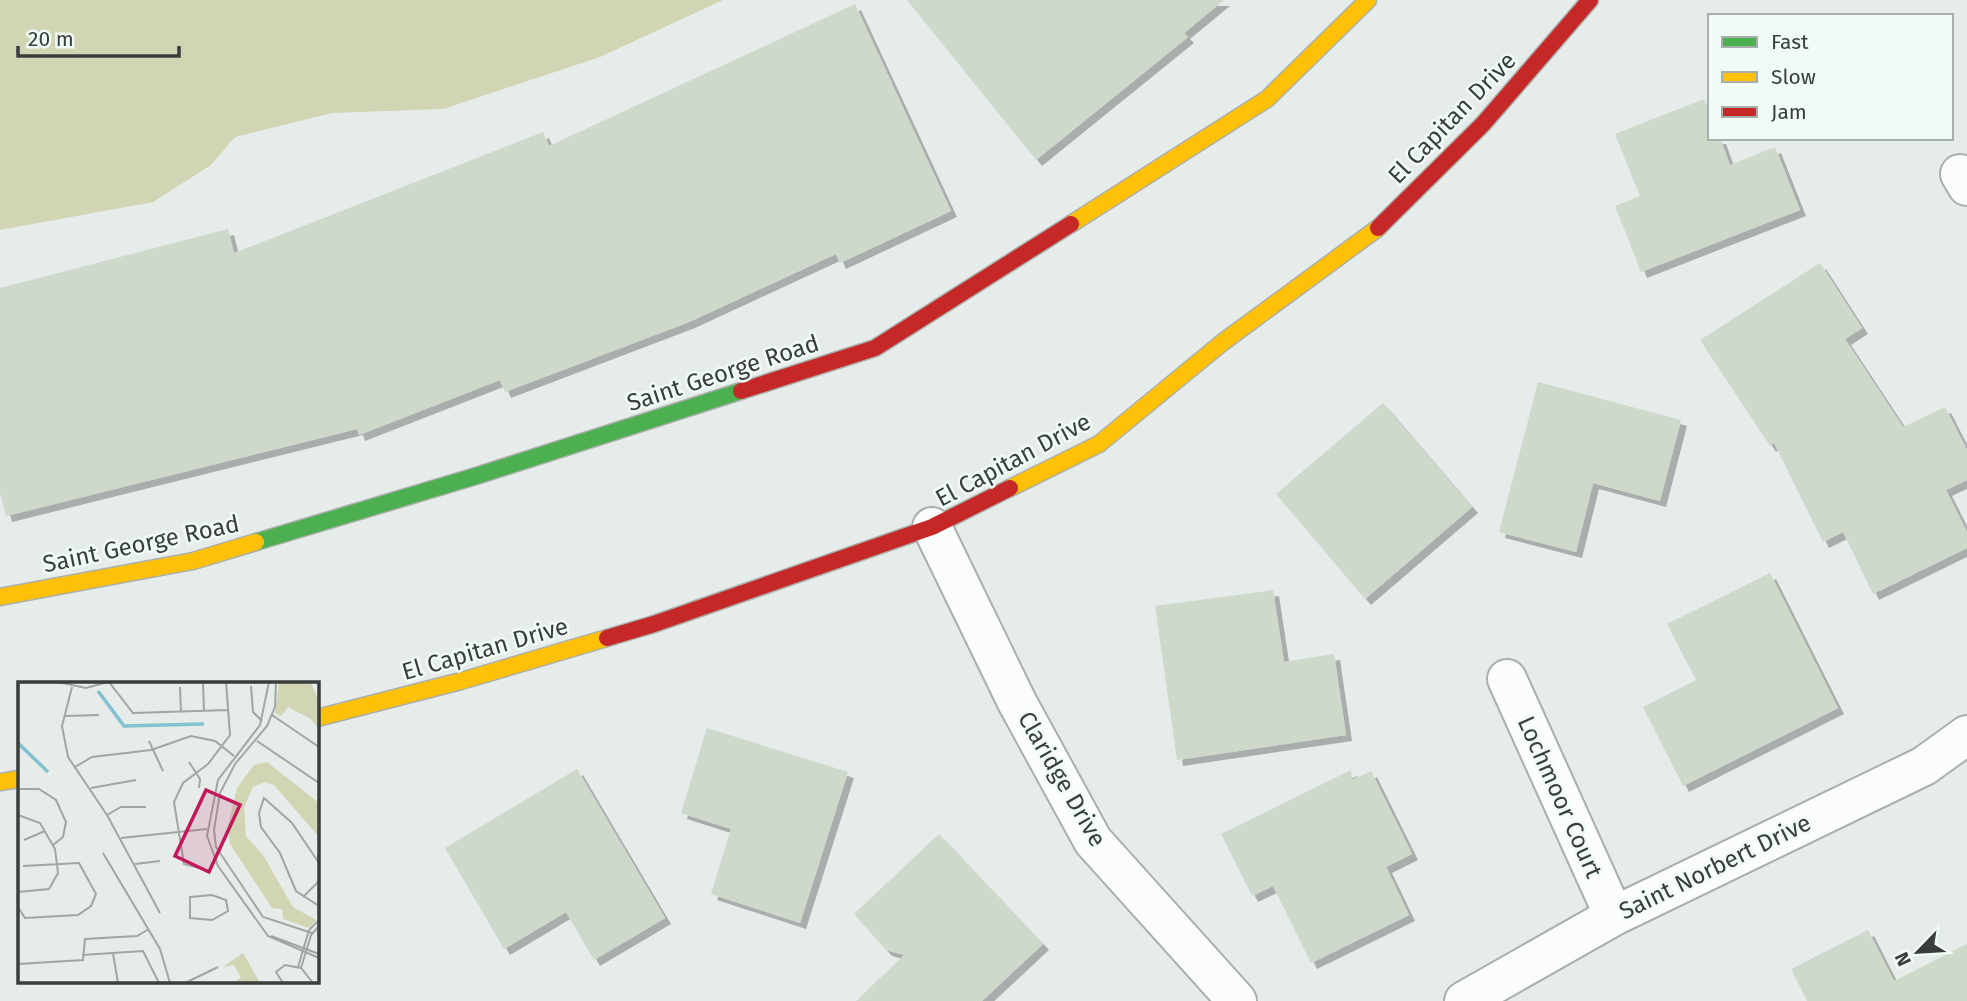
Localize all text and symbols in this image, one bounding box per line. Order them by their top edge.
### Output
scale bar [18,14,178,58]
legend [1708,14,1953,140]
text: 20 m [28,26,74,52]
text: Fast [1771,29,1809,55]
street label: El Capitan Drive [1382,47,1522,189]
text: Slow [1771,64,1816,90]
text: Jam [1771,99,1807,125]
street label: Saint George Road [624,329,822,417]
street label: El Capitan Drive [931,407,1095,513]
street label: Saint George Road [40,510,242,578]
street label: El Capitan Drive [399,612,571,686]
inset map [18,682,318,984]
street label: Claridge Drive [1012,706,1112,852]
street label: Lochmoor Court [1512,712,1608,882]
street label: Saint Norbert Drive [1615,808,1815,926]
north arrow [1883,917,1953,987]
text: N [1890,948,1916,970]

